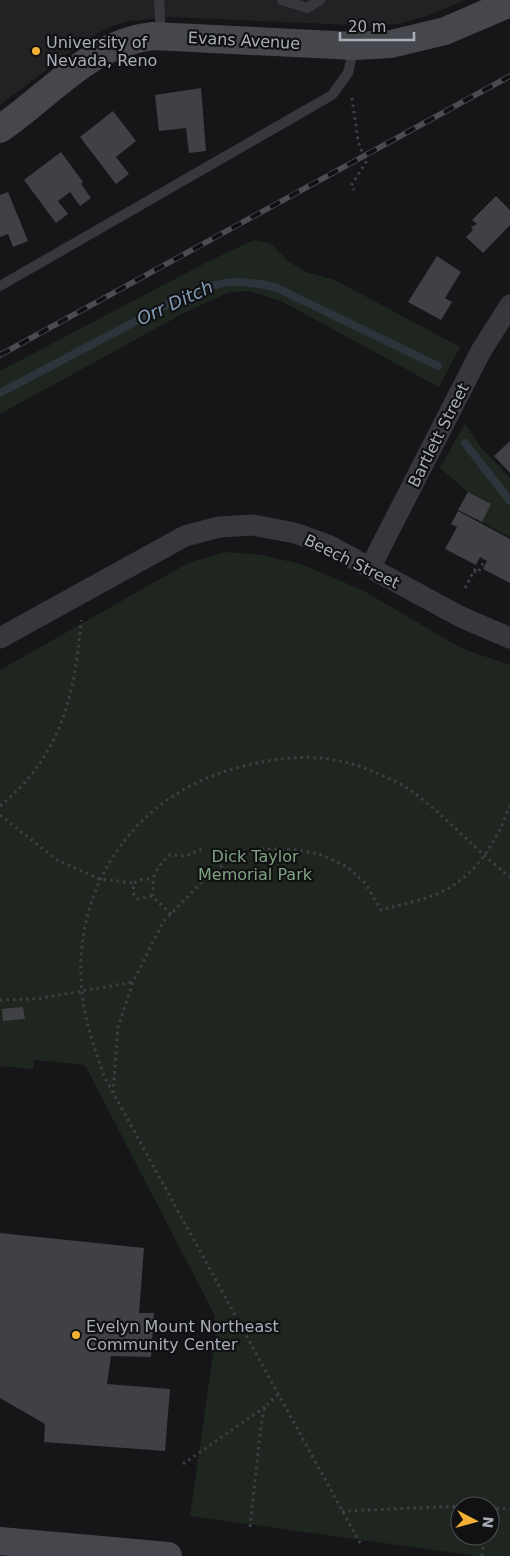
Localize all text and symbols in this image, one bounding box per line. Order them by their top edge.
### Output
scale bar [340,10,414,42]
text: 20 m [348,18,386,36]
street label: Evans Avenue [187,28,301,53]
place label: University of Nevada, Reno [46,33,157,70]
marker: University of Nevada, Reno [30,45,42,57]
water label: Orr Ditch [133,276,216,329]
street label: Bartlett Street [404,380,473,490]
street label: Beech Street [301,530,402,593]
park label: Dick Taylor Memorial Park [198,847,313,884]
place label: Evelyn Mount Northeast Community Center [86,1317,279,1354]
marker: Evelyn Mount Northeast Community Center [70,1329,82,1341]
north arrow [450,1496,500,1546]
text: N [479,1516,496,1529]

